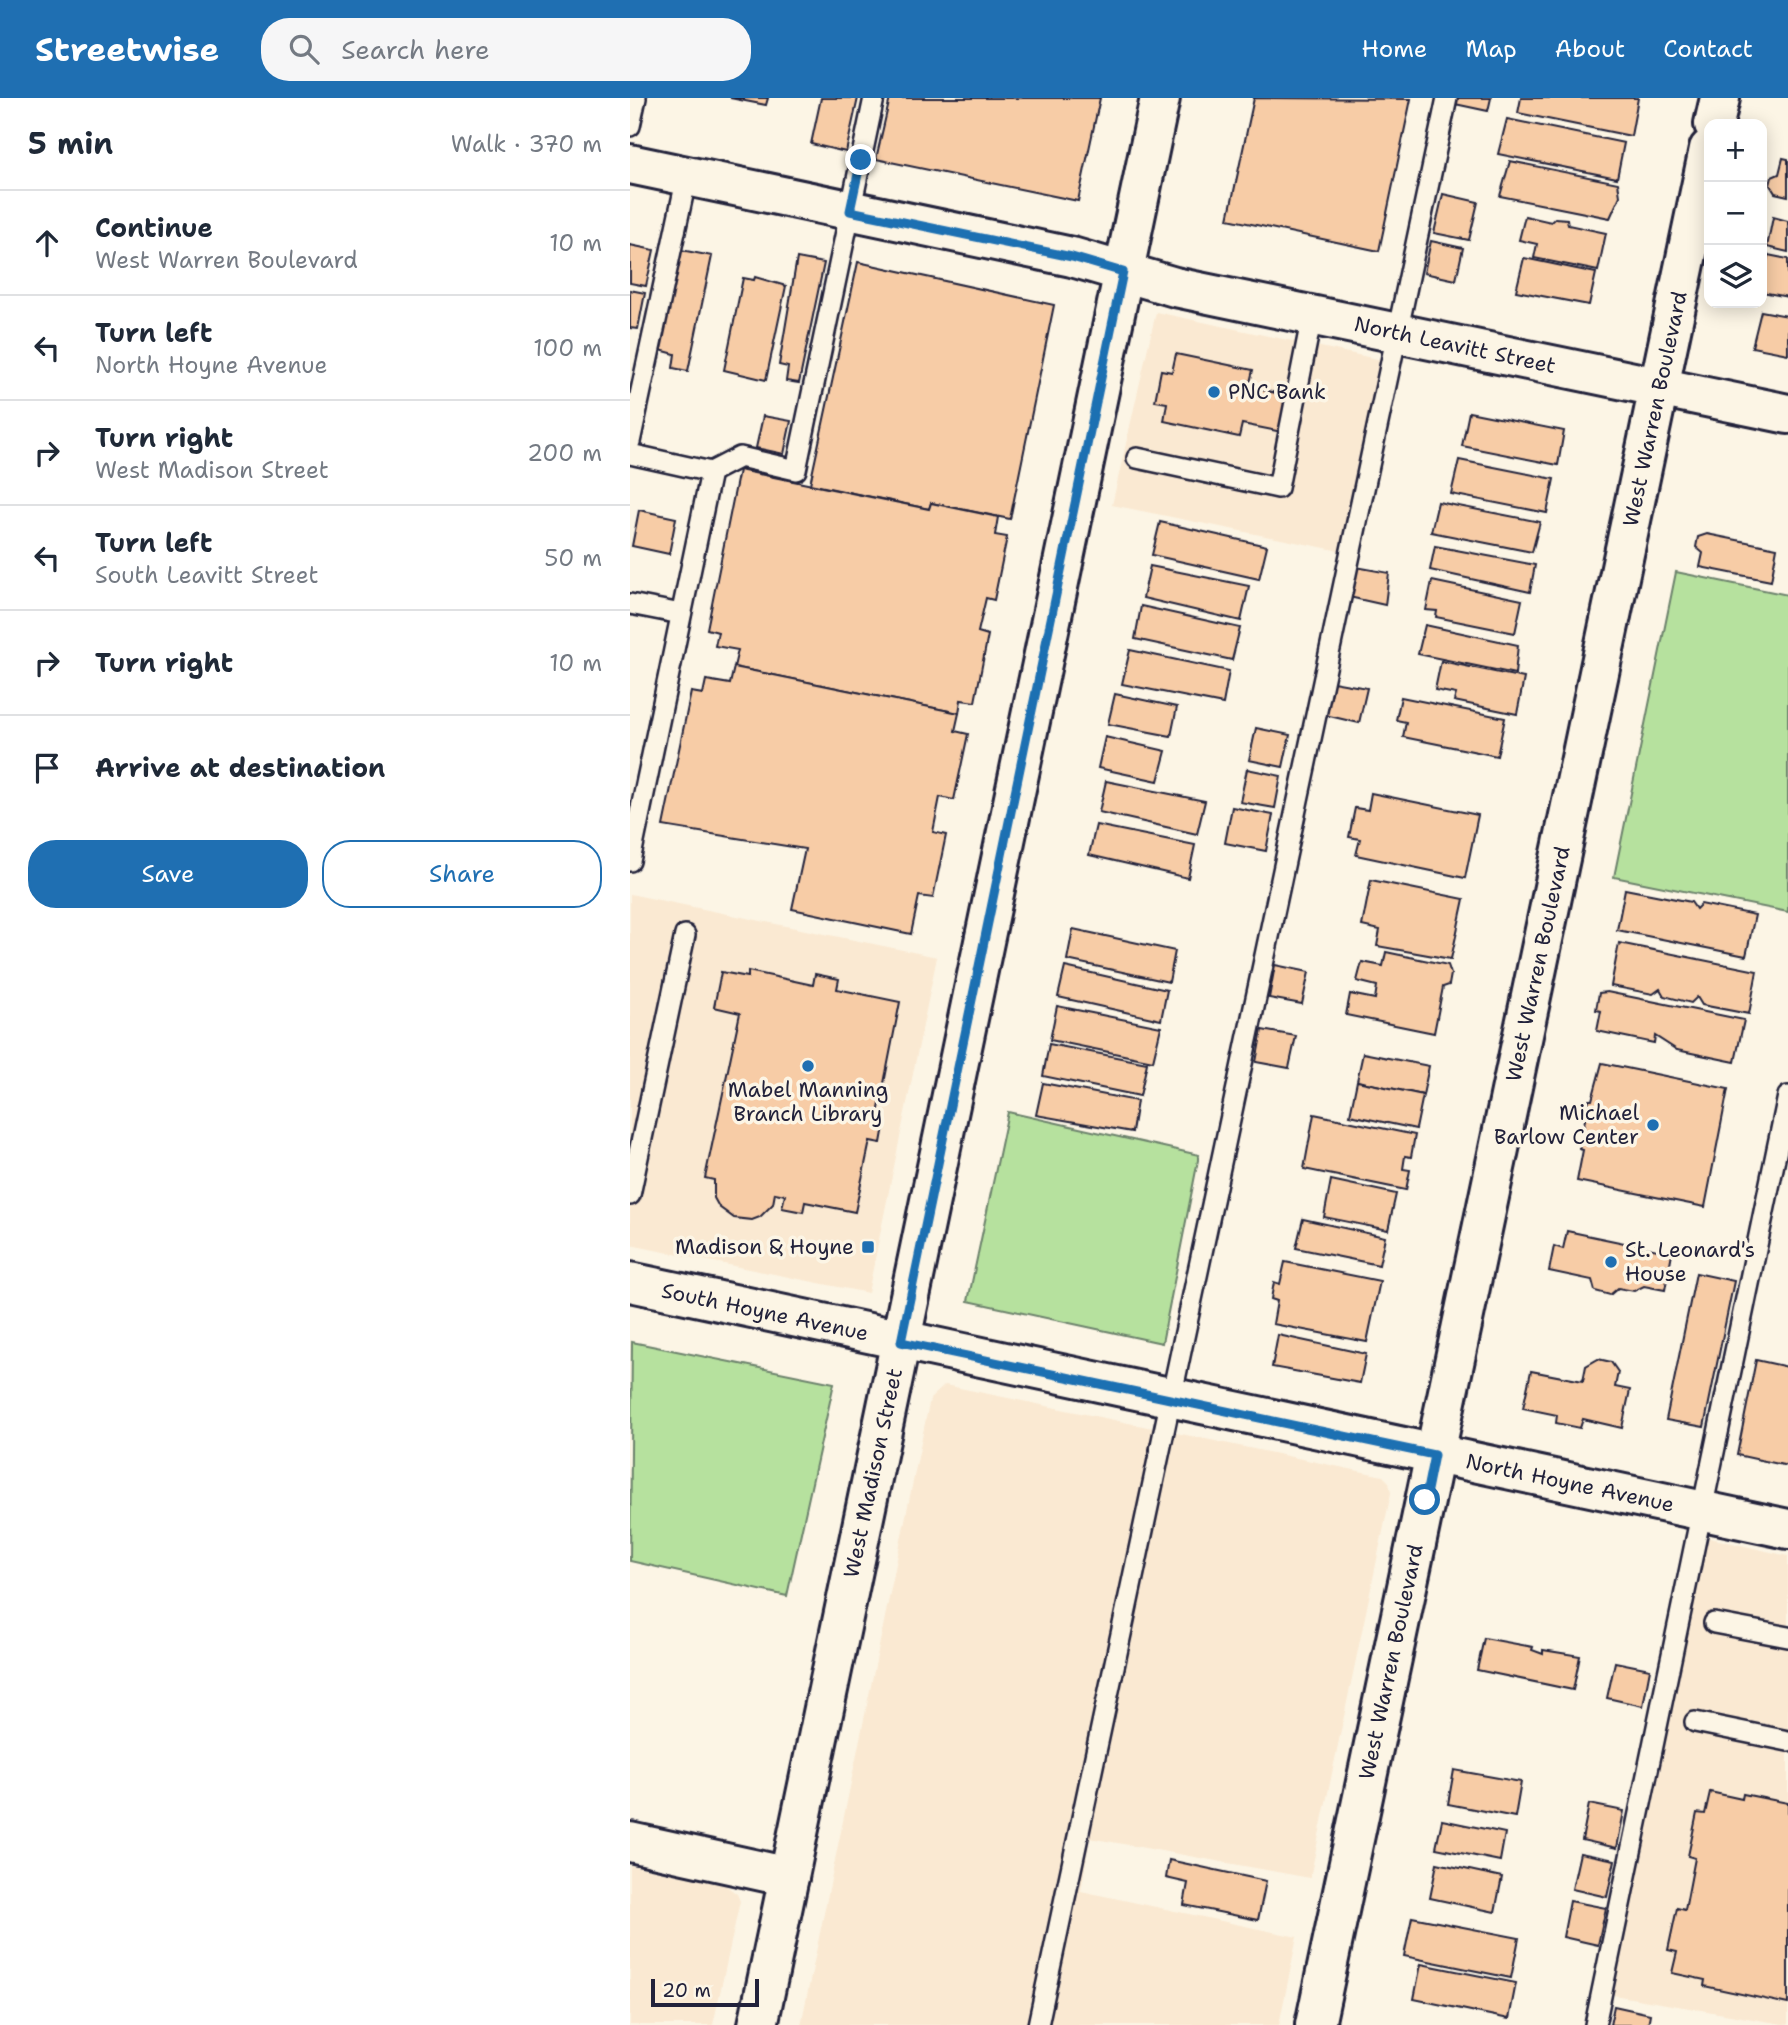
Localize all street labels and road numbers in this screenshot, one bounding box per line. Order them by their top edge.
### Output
street label: West Warren Boulevard [1616,289,1694,529]
street label: North Leavitt Street [1352,310,1558,380]
street label: West Warren Boulevard [1499,844,1577,1084]
street label: South Hoyne Avenue [659,1276,871,1348]
street label: West Madison Street [837,1366,909,1580]
street label: North Hoyne Avenue [1463,1447,1677,1519]
street label: West Warren Boulevard [1352,1542,1430,1782]

